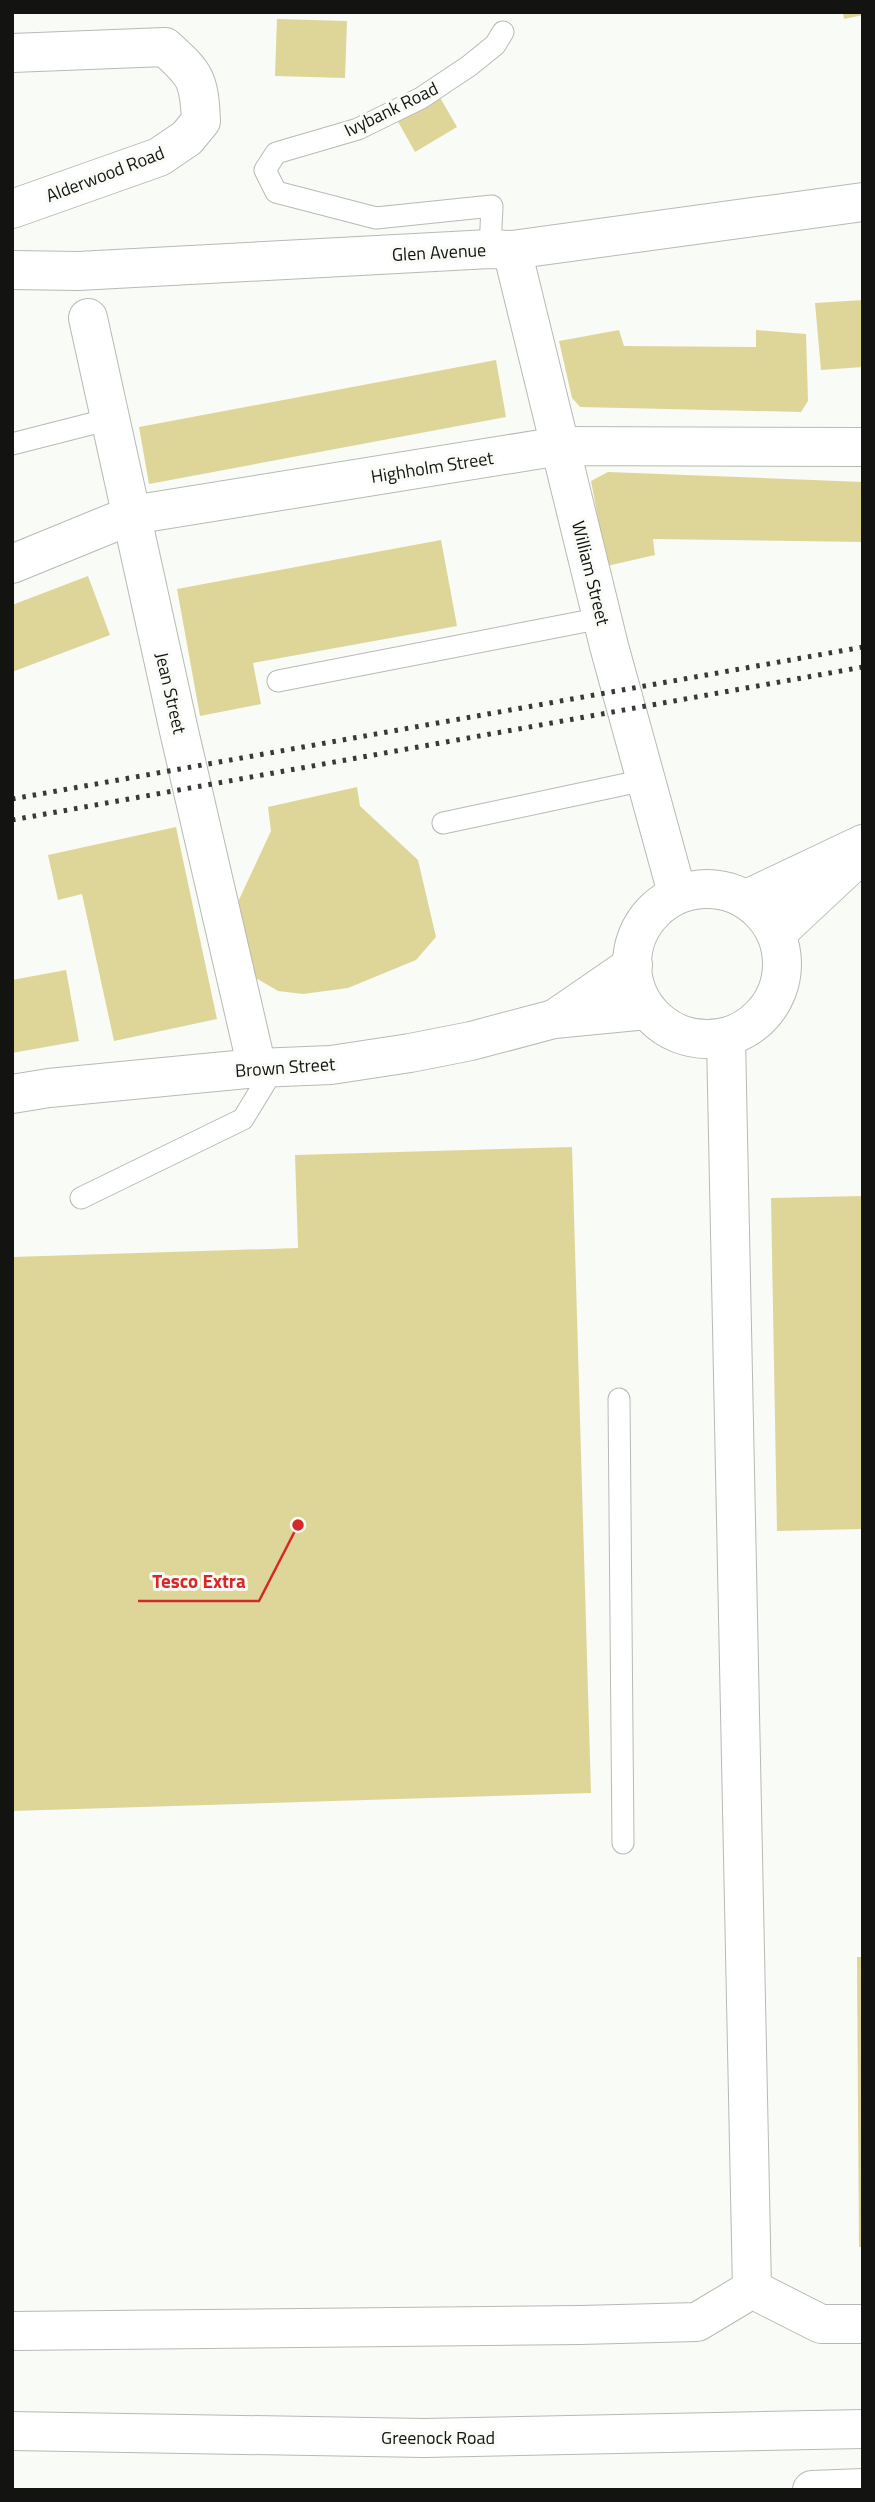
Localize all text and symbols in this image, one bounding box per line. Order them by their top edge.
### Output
street label: Ivybank Road [339,75,443,143]
street label: Alderwood Road [42,139,168,209]
street label: Glen Avenue [391,236,487,268]
street label: Highholm Street [369,444,496,490]
street label: William Street [565,518,617,629]
street label: Jean Street [148,649,194,737]
street label: Brown Street [234,1050,337,1084]
callout: Tesco Extra [138,1561,259,1601]
text: Tesco Extra [152,1566,246,1595]
street label: Greenock Road [381,2424,495,2451]

